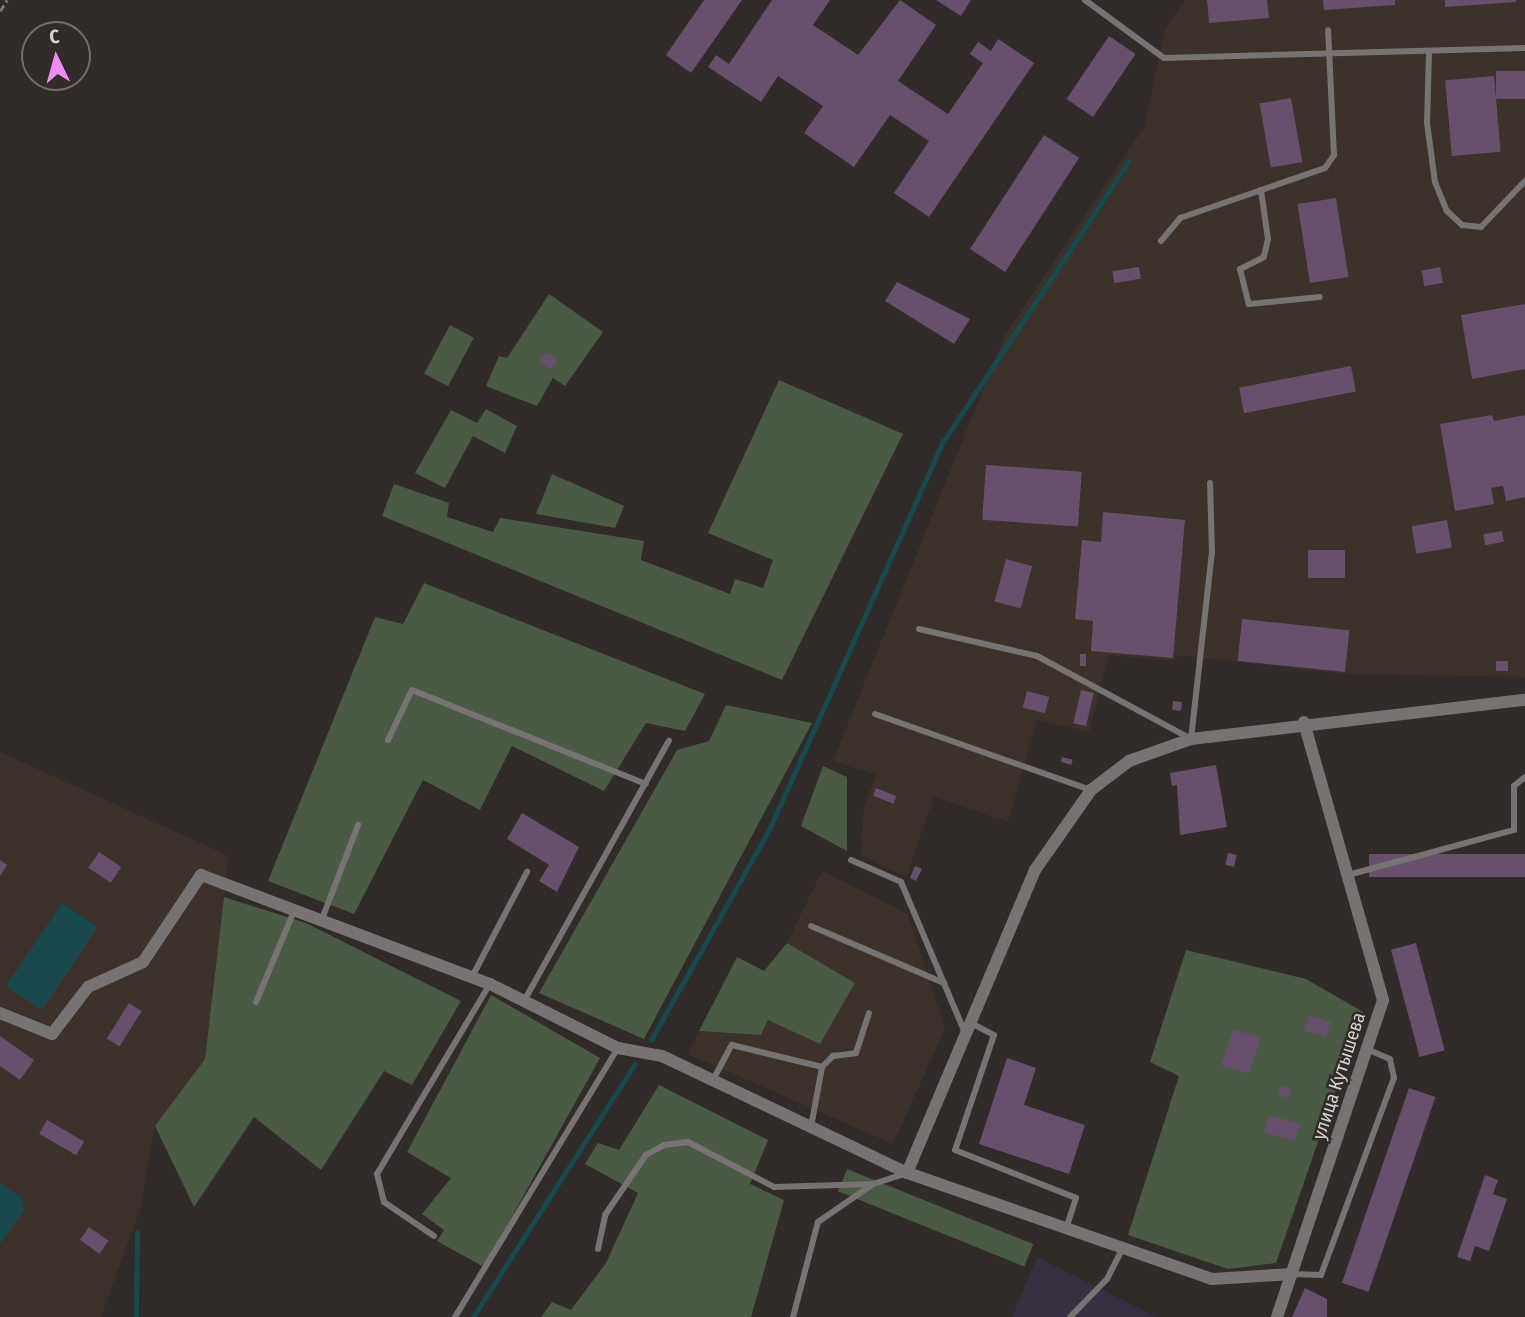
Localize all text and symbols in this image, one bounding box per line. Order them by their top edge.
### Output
north arrow [21,21,91,91]
text: С [48,25,60,48]
street label: улица Кутышева [1308,1009,1370,1143]

